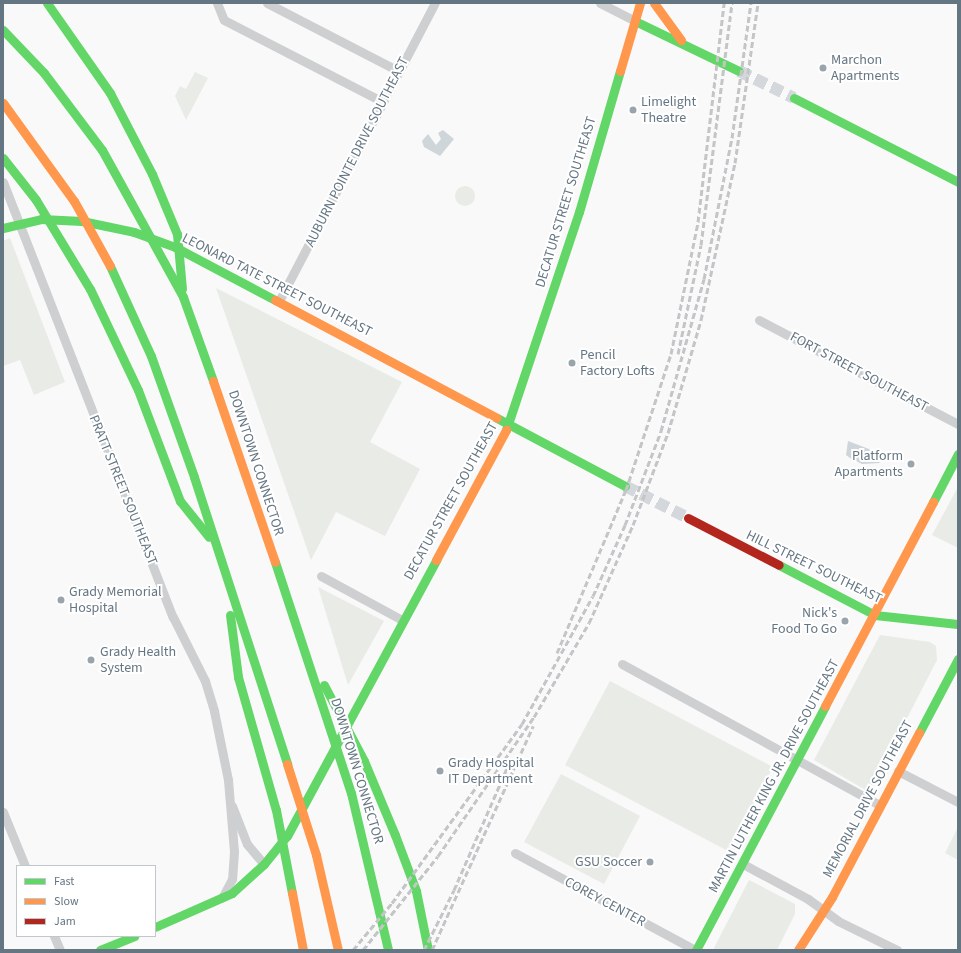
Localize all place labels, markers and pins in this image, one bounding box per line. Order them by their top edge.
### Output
place label: Marchon Apartments [831,52,899,84]
marker: Marchon Apartments [818,63,828,73]
place label: Limelight Theatre [641,94,696,126]
marker: Limelight Theatre [628,105,638,115]
place label: Pencil Factory Lofts [580,347,655,380]
marker: Pencil Factory Lofts [567,358,577,368]
place label: Platform Apartments [835,448,903,480]
marker: Platform Apartments [906,459,916,469]
place label: Grady Memorial Hospital [69,584,162,616]
marker: Grady Memorial Hospital [56,595,66,605]
place label: Nick's Food To Go [771,605,837,638]
marker: Nick's Food To Go [840,616,850,626]
place label: Grady Health System [100,644,176,676]
marker: Grady Health System [85,654,97,666]
place label: Grady Hospital IT Department [448,755,534,788]
marker: Grady Hospital IT Department [435,766,445,776]
place label: GSU Soccer [575,854,642,870]
marker: GSU Soccer [645,857,655,867]

